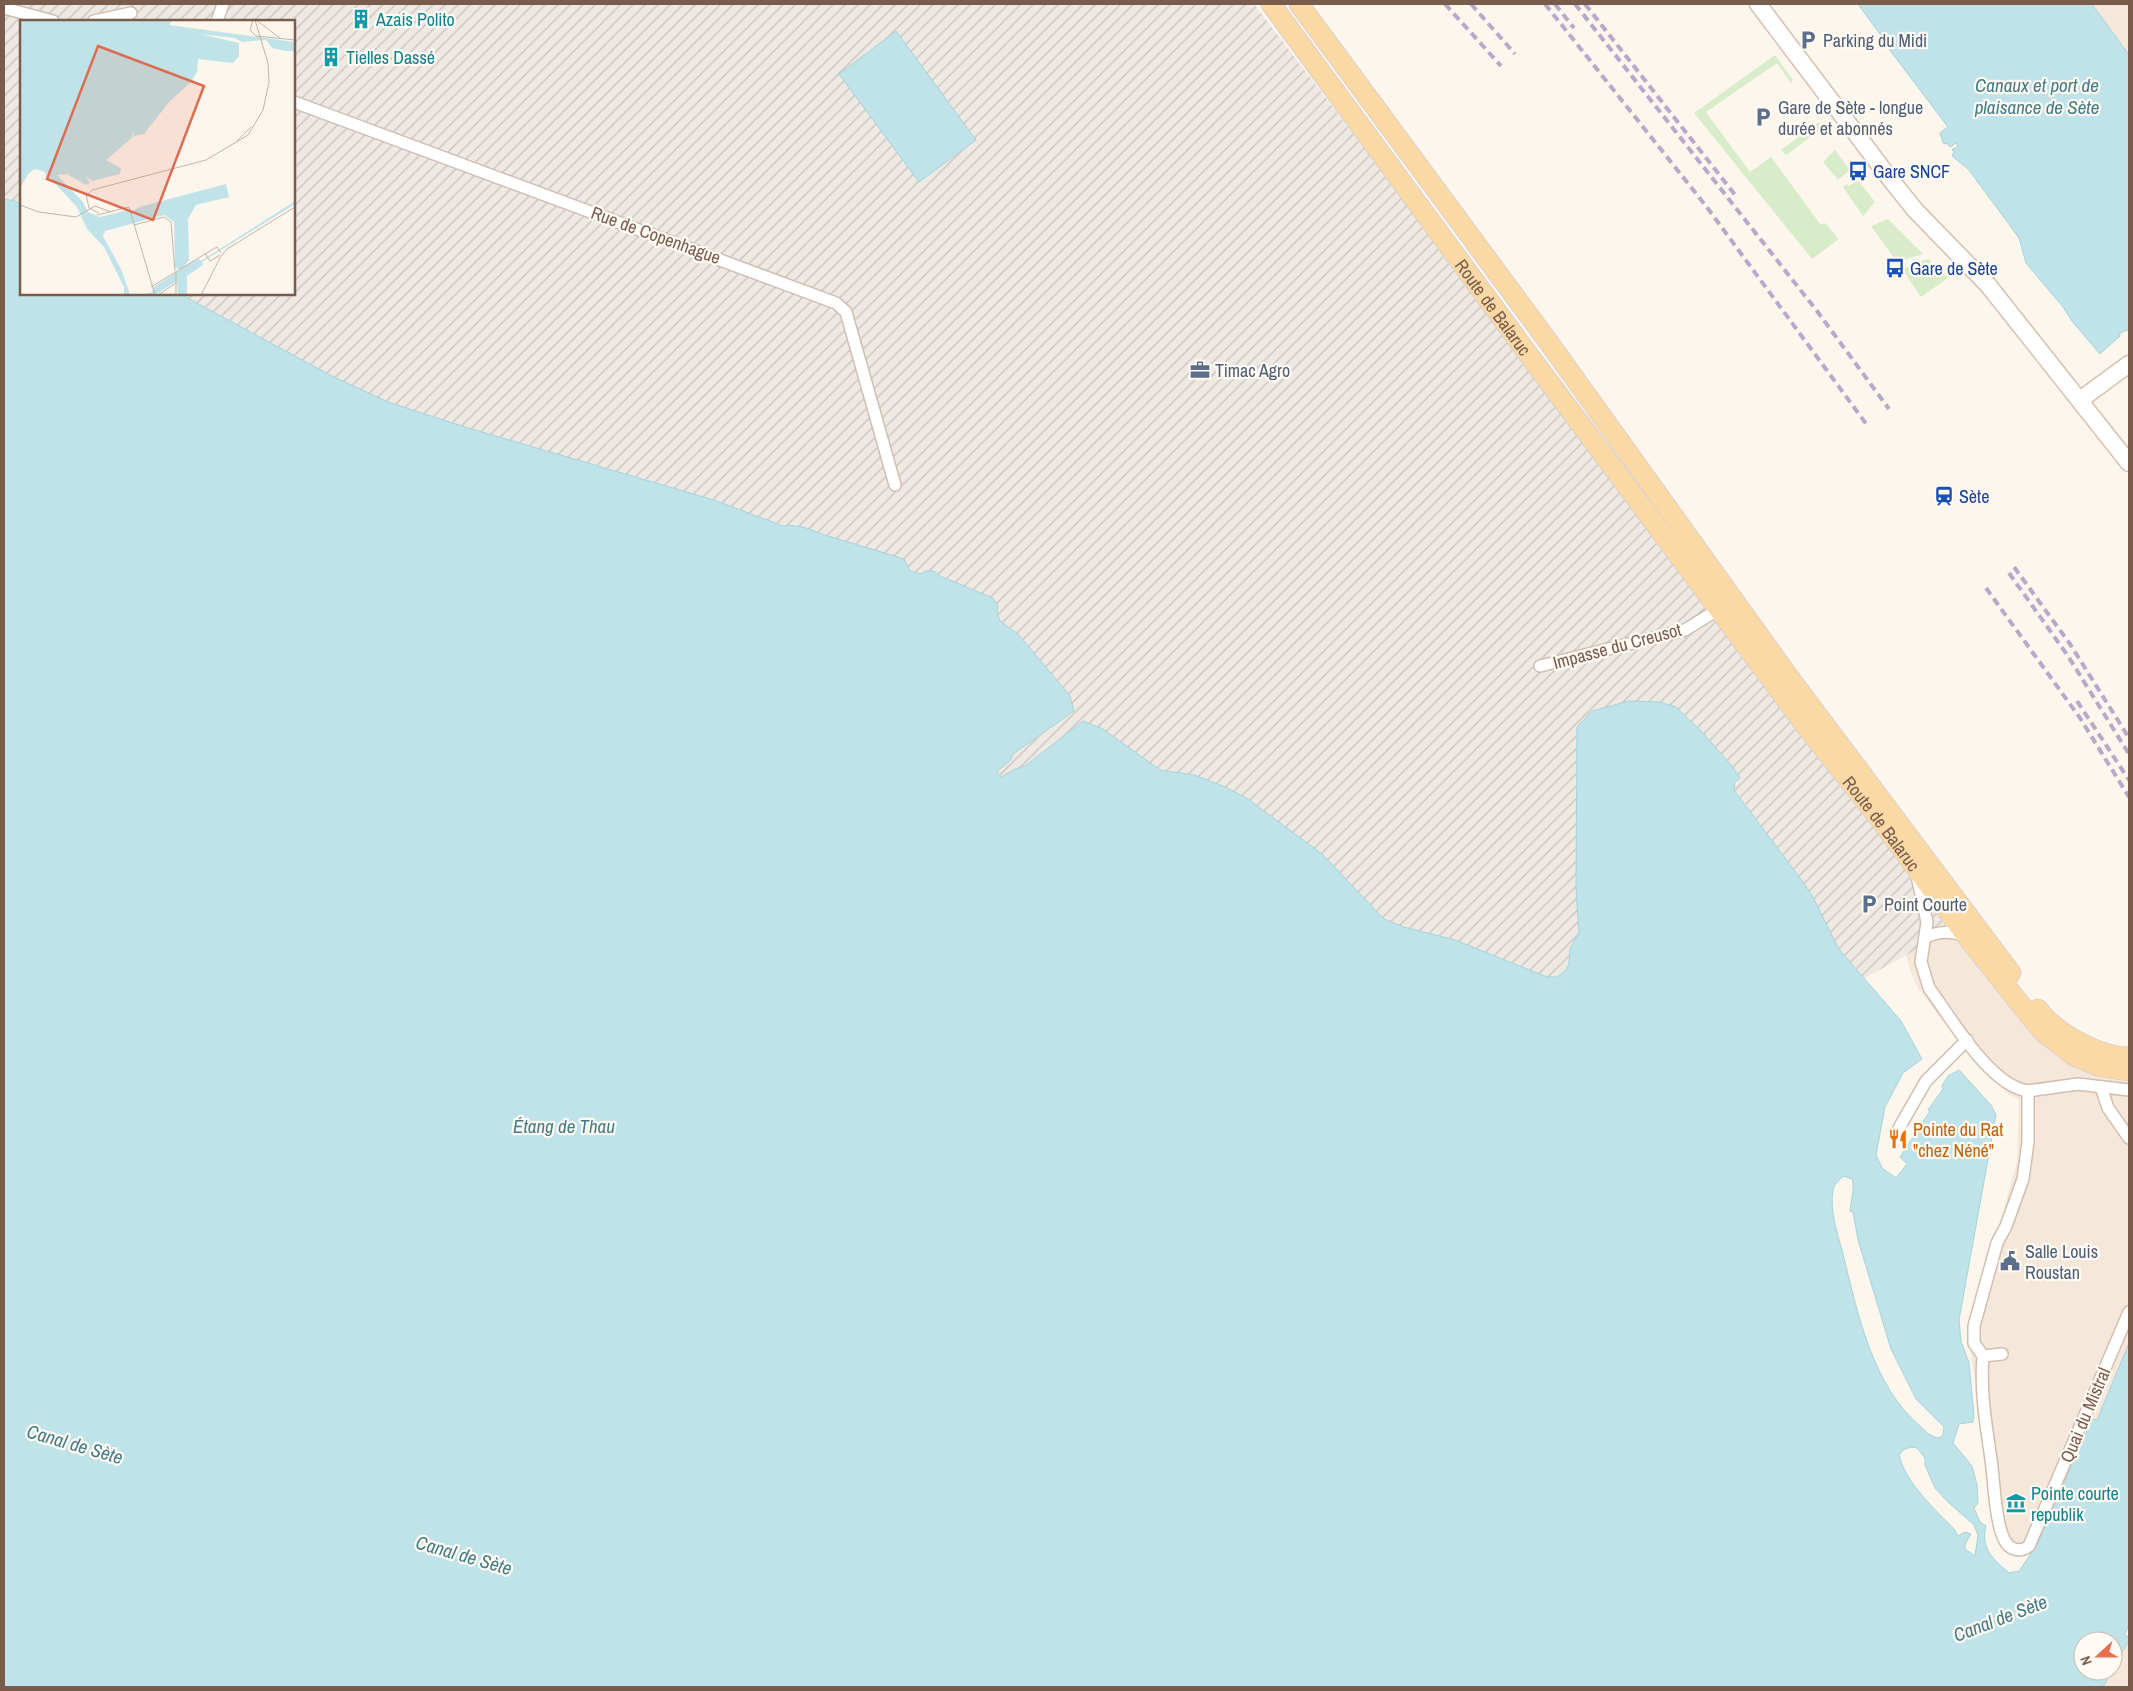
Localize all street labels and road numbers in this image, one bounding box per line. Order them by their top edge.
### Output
street label: Rue de Copenhague [588,200,724,270]
street label: Route de Balaruc [1450,254,1537,361]
street label: Impasse du Creusot [1550,617,1684,675]
street label: Route de Balaruc [1837,770,1926,876]
street label: Quai du Mistral [2054,1364,2116,1466]

